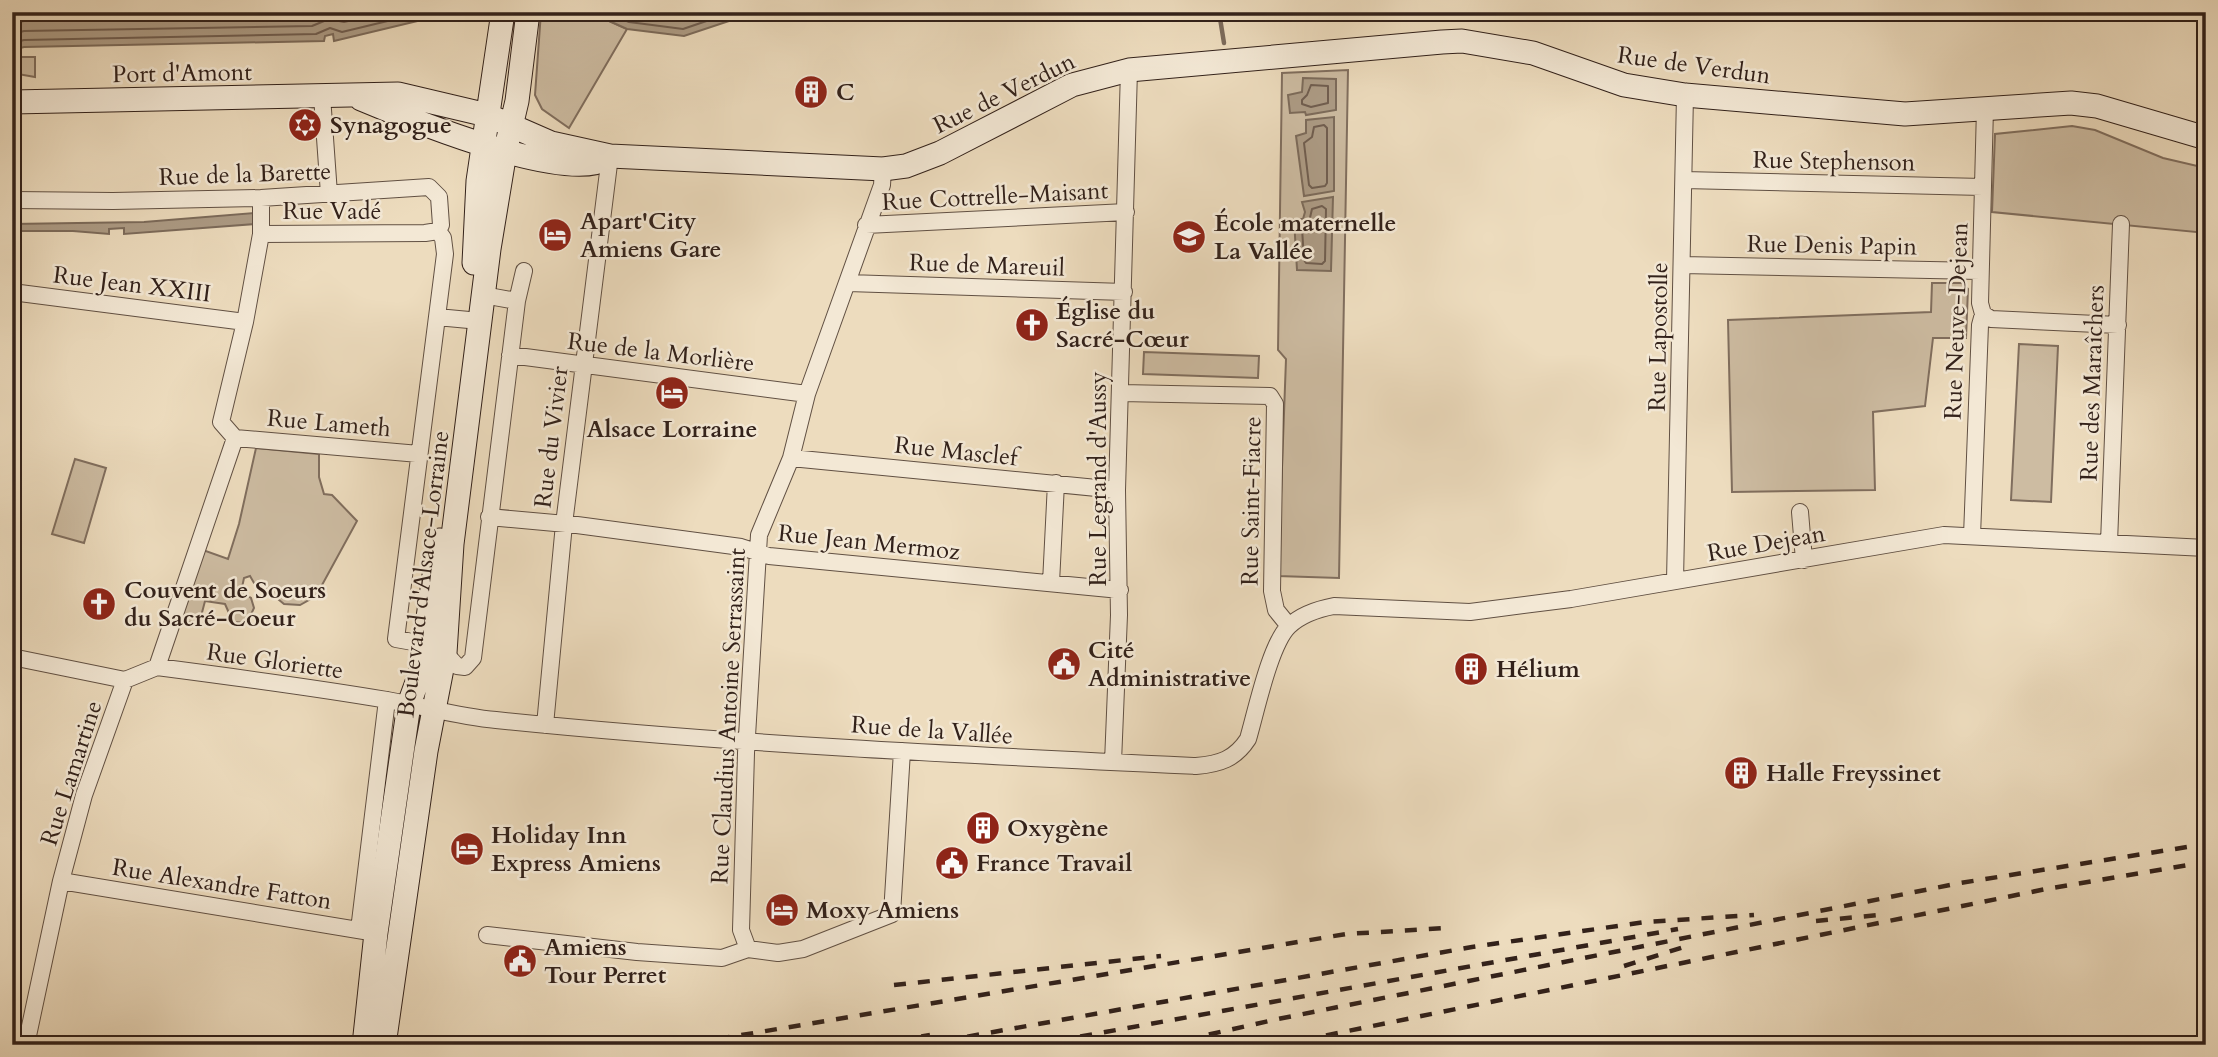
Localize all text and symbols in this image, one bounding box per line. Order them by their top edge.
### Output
street label: Rue de Verdun [1615,38,1773,93]
street label: Rue de Verdun [928,45,1081,142]
street label: Port d'Amont [112,56,253,91]
building icon: C [792,73,830,111]
place label: C [836,76,855,109]
synagogue icon: Synagogue [286,106,324,144]
place label: Synagogue [330,109,452,142]
street label: Rue Stephenson [1752,144,1916,179]
street label: Rue de la Barette [158,155,332,194]
street label: Rue Cottrelle-Maisant [881,174,1109,219]
street label: Rue Vadé [283,195,381,228]
place label: Apart'City Amiens Gare [580,205,722,266]
place label: École maternelle La Vallée [1214,207,1396,268]
hotel icon: Apart'City Amiens Gare [536,216,574,254]
school or university icon: École maternelle La Vallée [1170,218,1208,256]
street label: Rue Neuve-Dejean [1937,221,1976,420]
street label: Rue Denis Papin [1747,228,1918,263]
street label: Rue de Mareuil [908,246,1065,285]
street label: Rue Jean XXIII [51,258,213,311]
street label: Rue Lapostolle [1641,262,1676,412]
street label: Rue des Maraîchers [2073,284,2112,482]
place label: Église du Sacré-Cœur [1056,295,1189,356]
church icon: Église du Sacré-Cœur [1013,306,1051,344]
street label: Rue de la Morlière [566,325,756,380]
street label: Rue du Vivier [526,364,577,510]
street label: Rue Legrand d'Aussy [1082,371,1115,587]
hotel icon: Alsace Lorraine [653,374,691,412]
street label: Rue Lameth [266,402,392,445]
place label: Alsace Lorraine [587,413,757,446]
street label: Rue Saint-Fiacre [1234,416,1269,586]
street label: Boulevard d'Alsace-Lorraine [390,429,457,719]
street label: Rue Masclef [893,429,1023,475]
street label: Rue Jean Mermoz [776,517,962,568]
street label: Rue Dejean [1705,517,1828,570]
street label: Rue Claudius Antoine Serrassaint [703,547,754,885]
place label: Couvent de Soeurs du Sacré-Coeur [124,574,326,635]
church icon: Couvent de Soeurs du Sacré-Coeur [80,585,118,623]
place label: Cité Administrative [1088,634,1251,695]
street label: Rue Gloriette [204,636,345,687]
public building icon: Cité Administrative [1045,645,1083,683]
building icon: Hélium [1452,650,1490,688]
place label: Hélium [1496,653,1581,686]
street label: Rue Lamartine [33,697,110,850]
street label: Rue de la Vallée [850,708,1014,753]
building icon: Halle Freyssinet [1722,754,1760,792]
place label: Halle Freyssinet [1766,757,1941,790]
building icon: Oxygène [964,809,1002,847]
place label: Oxygène [1007,812,1109,845]
place label: Holiday Inn Express Amiens [491,819,661,880]
hotel icon: Holiday Inn Express Amiens [448,830,486,868]
public building icon: France Travail [933,844,971,882]
place label: France Travail [976,847,1132,880]
street label: Rue Alexandre Fatton [110,851,334,918]
hotel icon: Moxy Amiens [763,891,801,929]
place label: Moxy Amiens [806,894,959,927]
place label: Amiens Tour Perret [544,931,667,992]
public building icon: Amiens Tour Perret [501,942,539,980]

